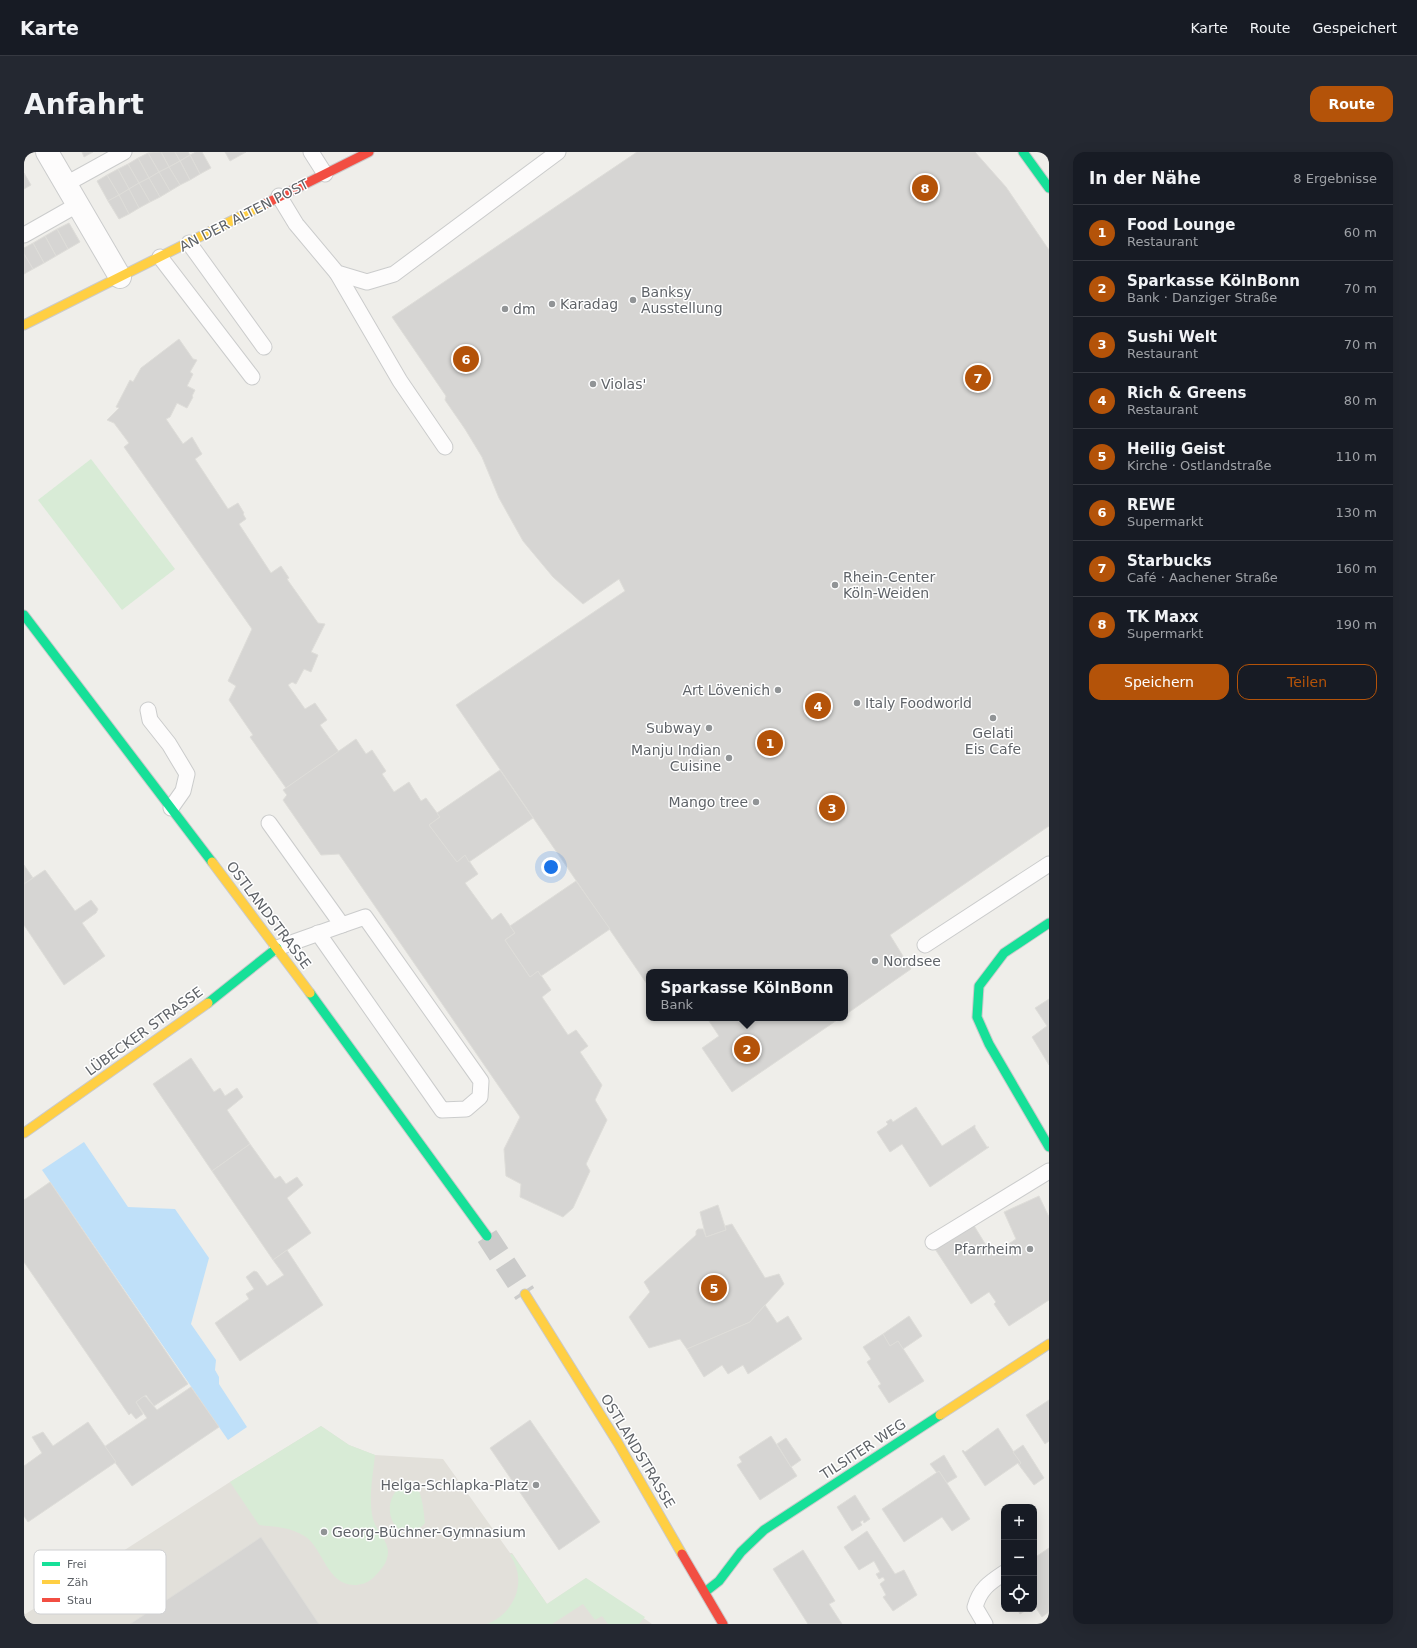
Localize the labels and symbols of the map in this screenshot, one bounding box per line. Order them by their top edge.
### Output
pin: 8 [912,173,938,203]
street label: AN DER ALTEN POST [177,175,312,255]
place label: Banksy Ausstellung [641,284,723,316]
marker: Banksy Ausstellung [628,295,638,305]
place label: Karadag [560,296,618,312]
marker: Karadag [547,299,557,309]
place label: dm [513,301,536,317]
marker: dm [500,304,510,314]
pin: 6 [453,344,479,374]
pin: 7 [965,363,991,393]
place label: Violas' [601,376,646,392]
marker: Violas' [588,379,598,389]
place label: Rhein-Center Köln-Weiden [843,569,935,601]
marker: Rhein-Center Köln-Weiden [830,580,840,590]
place label: Art Lövenich [682,682,770,698]
marker: Art Lövenich [773,685,783,695]
pin: 4 [805,691,831,721]
place label: Italy Foodworld [865,695,972,711]
marker: Italy Foodworld [852,698,862,708]
marker: Gelati Eis Cafe [988,713,998,723]
place label: Subway [646,720,701,736]
marker: Subway [704,723,714,733]
place label: Gelati Eis Cafe [965,725,1021,757]
pin: 1 [757,728,783,758]
place label: Manju Indian Cuisine [631,742,721,774]
marker: Manju Indian Cuisine [724,753,734,763]
pin: 3 [819,793,845,823]
place label: Mango tree [668,794,748,810]
marker: Mango tree [751,797,761,807]
your location [541,857,561,877]
street label: OSTLANDSTRASSE [223,858,315,972]
place label: Nordsee [883,953,941,969]
marker: Nordsee [870,956,880,966]
street label: LÜBECKER STRASSE [82,982,206,1079]
pin: 2 [734,1034,760,1064]
place label: Pfarrheim [954,1241,1022,1257]
marker: Pfarrheim [1025,1244,1035,1254]
pin: 5 [701,1273,727,1303]
street label: OSTLANDSTRASSE [598,1391,678,1511]
street label: TILSITER WEG [816,1415,909,1483]
place label: Helga-Schlapka-Platz [380,1477,528,1493]
marker: Helga-Schlapka-Platz [531,1480,541,1490]
place label: Georg-Büchner-Gymnasium [332,1524,526,1540]
marker: Georg-Büchner-Gymnasium [319,1527,329,1537]
legend [34,1550,166,1614]
text: Frei [67,1558,87,1571]
text: Zäh [67,1576,88,1589]
text: Stau [67,1594,92,1607]

